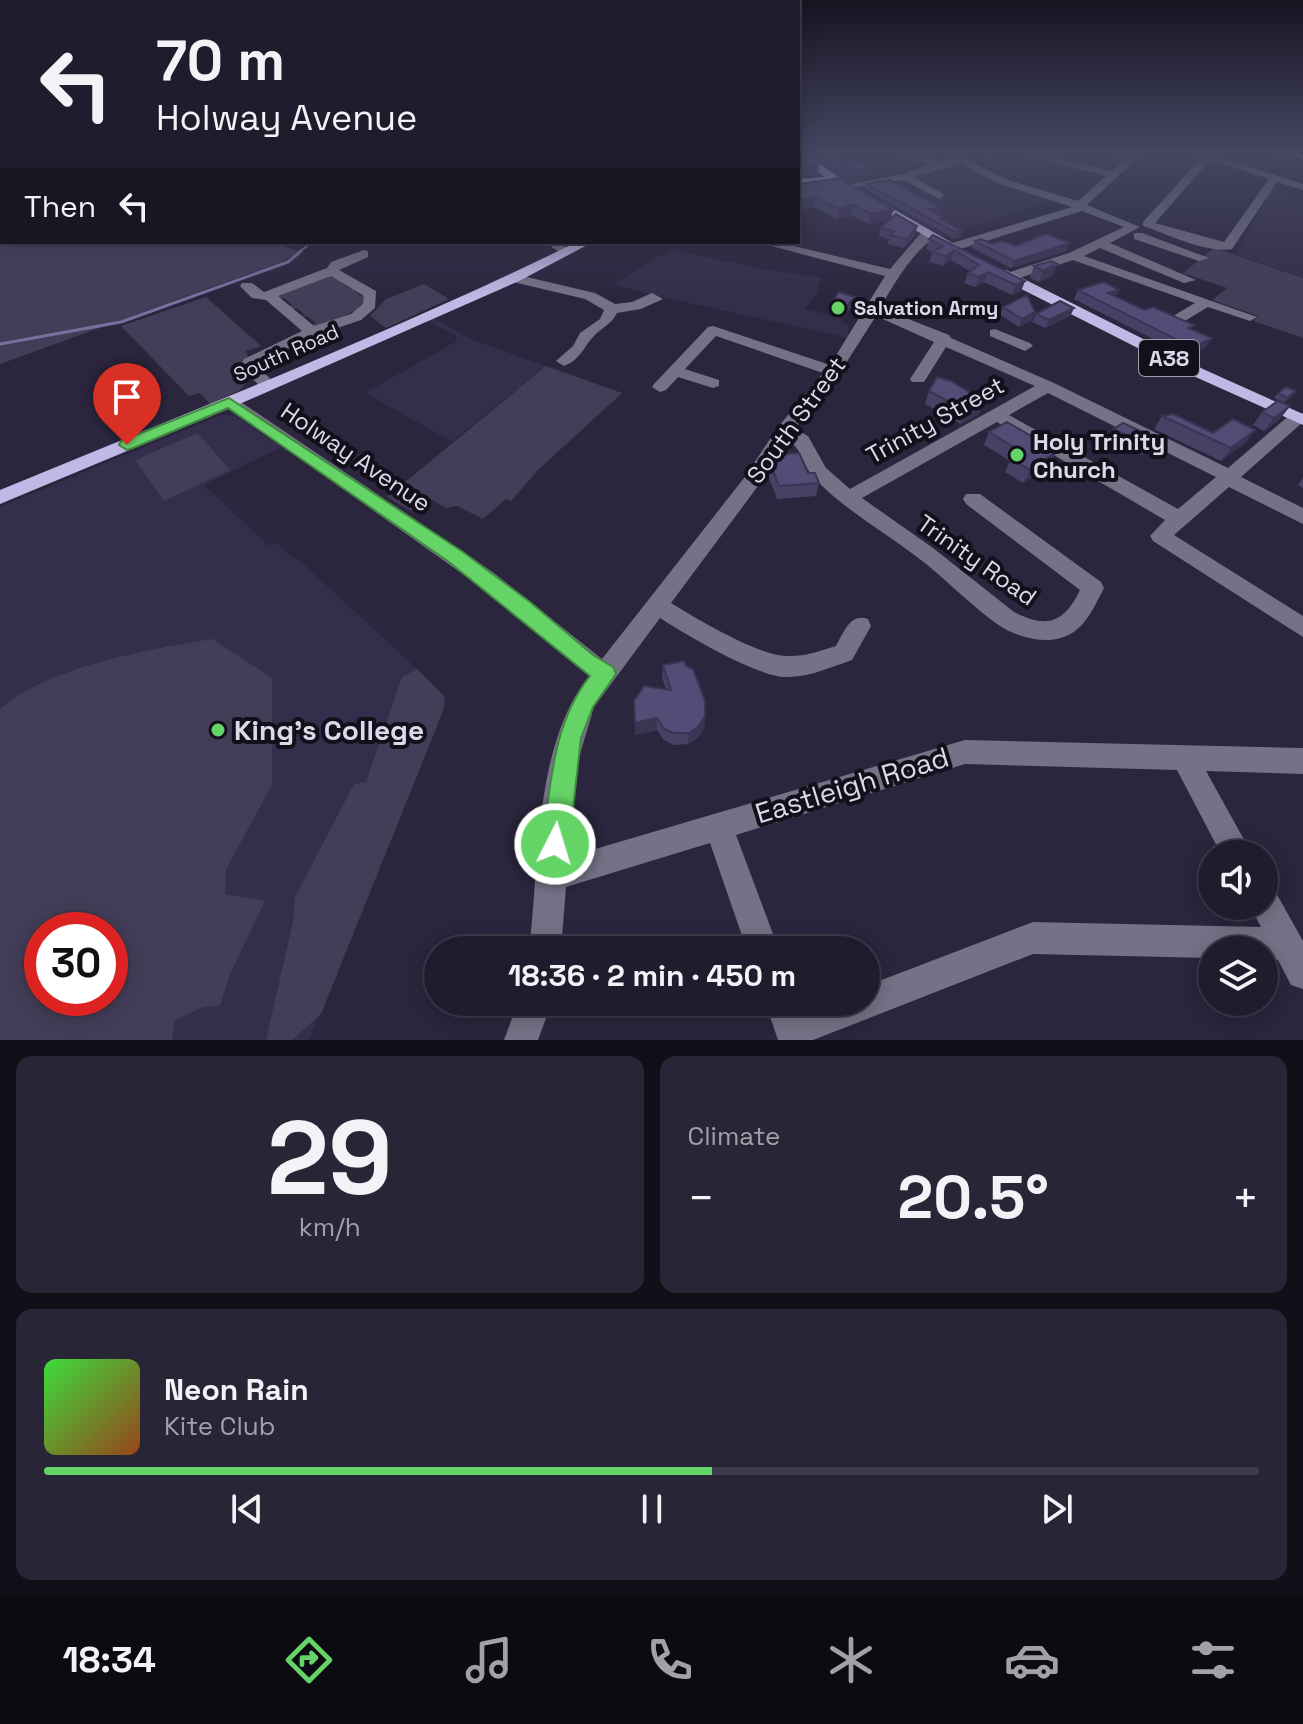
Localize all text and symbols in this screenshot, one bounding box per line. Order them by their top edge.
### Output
text: 70 m [156,25,285,96]
icon: left [24,32,128,136]
text: Holway Avenue [156,95,417,141]
icon: left [112,184,156,228]
text: Then [24,187,96,226]
place label: Salvation Army [854,295,998,321]
marker: Salvation Army [829,299,847,317]
street label: South Road [229,318,343,388]
road number: A38 [1139,340,1199,376]
street label: South Street [740,350,852,490]
pin [93,363,161,445]
street label: Trinity Street [861,369,1009,471]
icon: arrive [105,375,149,419]
street label: Holway Avenue [275,395,437,519]
place label: Holy Trinity Church [1033,426,1165,485]
marker: Holy Trinity Church [1008,446,1026,464]
street label: Trinity Road [911,508,1043,612]
place label: King's College [234,712,424,748]
marker: King's College [209,721,227,739]
street label: Eastleigh Road [751,738,953,832]
position arrow [513,802,597,886]
map controls [1198,840,1278,1016]
button: sound [1198,840,1278,920]
speed limit sign: 30 [24,912,128,1016]
button: layers [1198,936,1278,1016]
text: 18:36 · 2 min · 450 m [508,956,796,995]
text: 29 [267,1092,393,1224]
text: Climate [688,1119,780,1153]
text: 20.5° [898,1159,1049,1236]
text: − [688,1170,715,1226]
text: + [1232,1170,1259,1226]
text: km/h [299,1210,361,1244]
text: Neon Rain [164,1370,309,1409]
text: Kite Club [164,1409,276,1443]
icon: previous [225,1487,269,1531]
icon: pause [630,1487,674,1531]
icon: next [1035,1487,1079,1531]
icon: directions [281,1632,337,1688]
icon: music [461,1632,517,1688]
icon: phone [642,1632,698,1688]
icon: climate [823,1632,879,1688]
icon: car [1004,1632,1060,1688]
icon: filters [1185,1632,1241,1688]
text: 18:34 [62,1637,156,1683]

